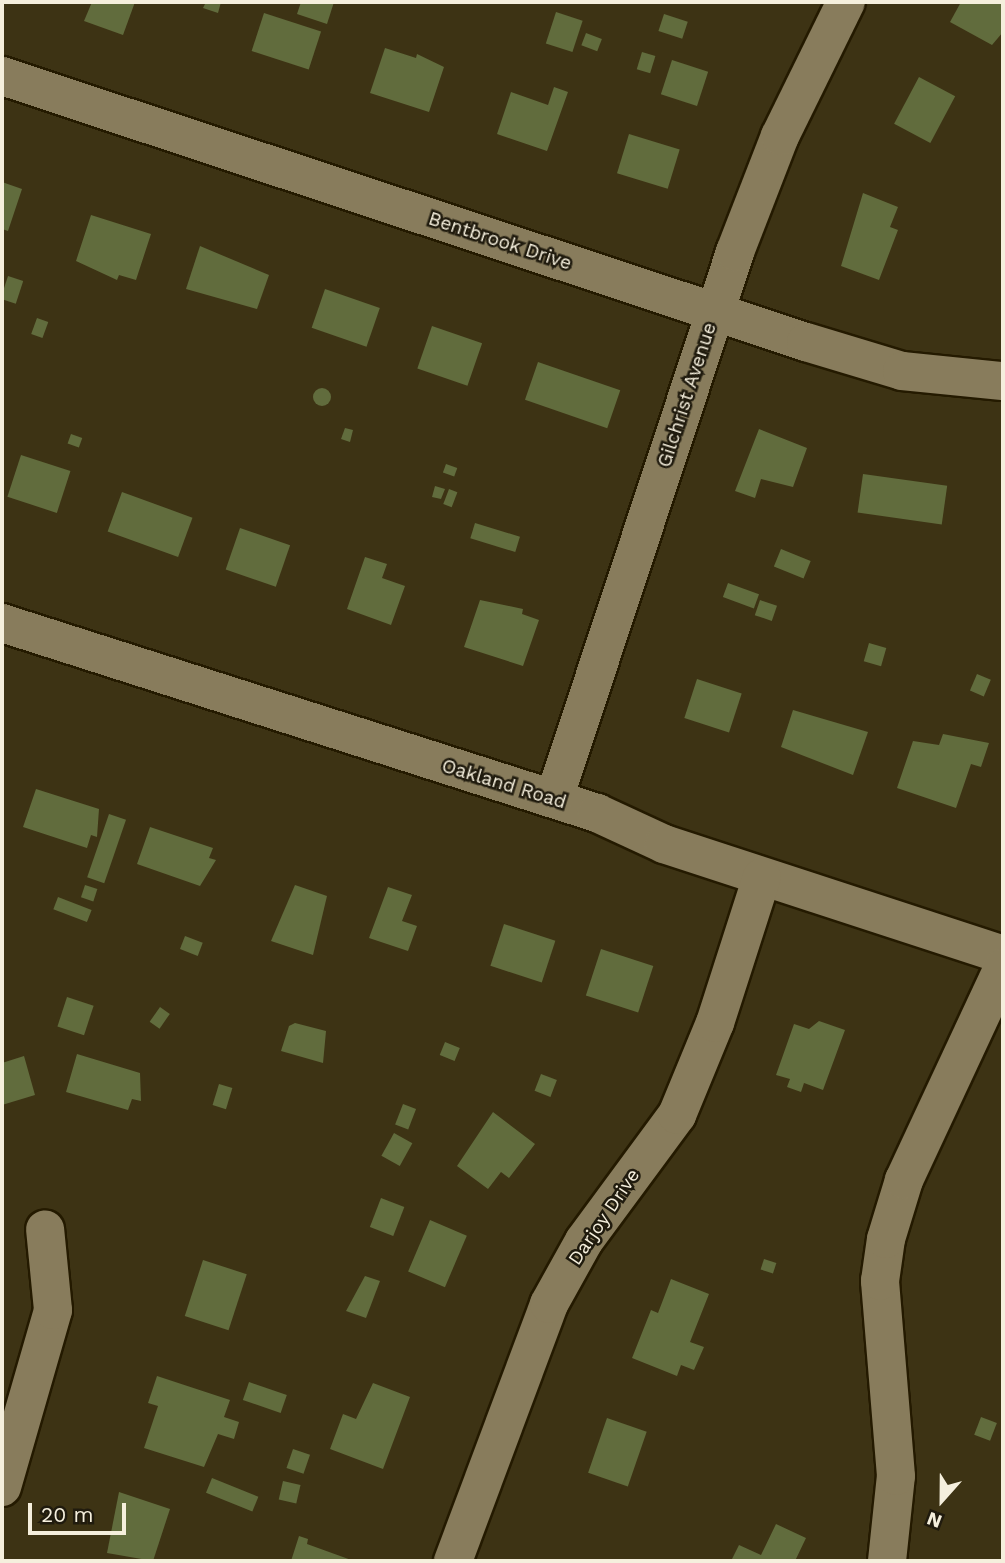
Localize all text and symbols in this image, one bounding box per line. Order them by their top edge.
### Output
street label: Bentbrook Drive [425,207,575,275]
street label: Gilchrist Avenue [653,319,721,471]
street label: Oakland Road [439,754,569,814]
street label: Darjoy Drive [563,1164,645,1270]
north arrow [907,1465,977,1535]
scale bar [32,1490,130,1534]
text: 20 m [41,1502,93,1527]
text: N [924,1507,945,1533]

